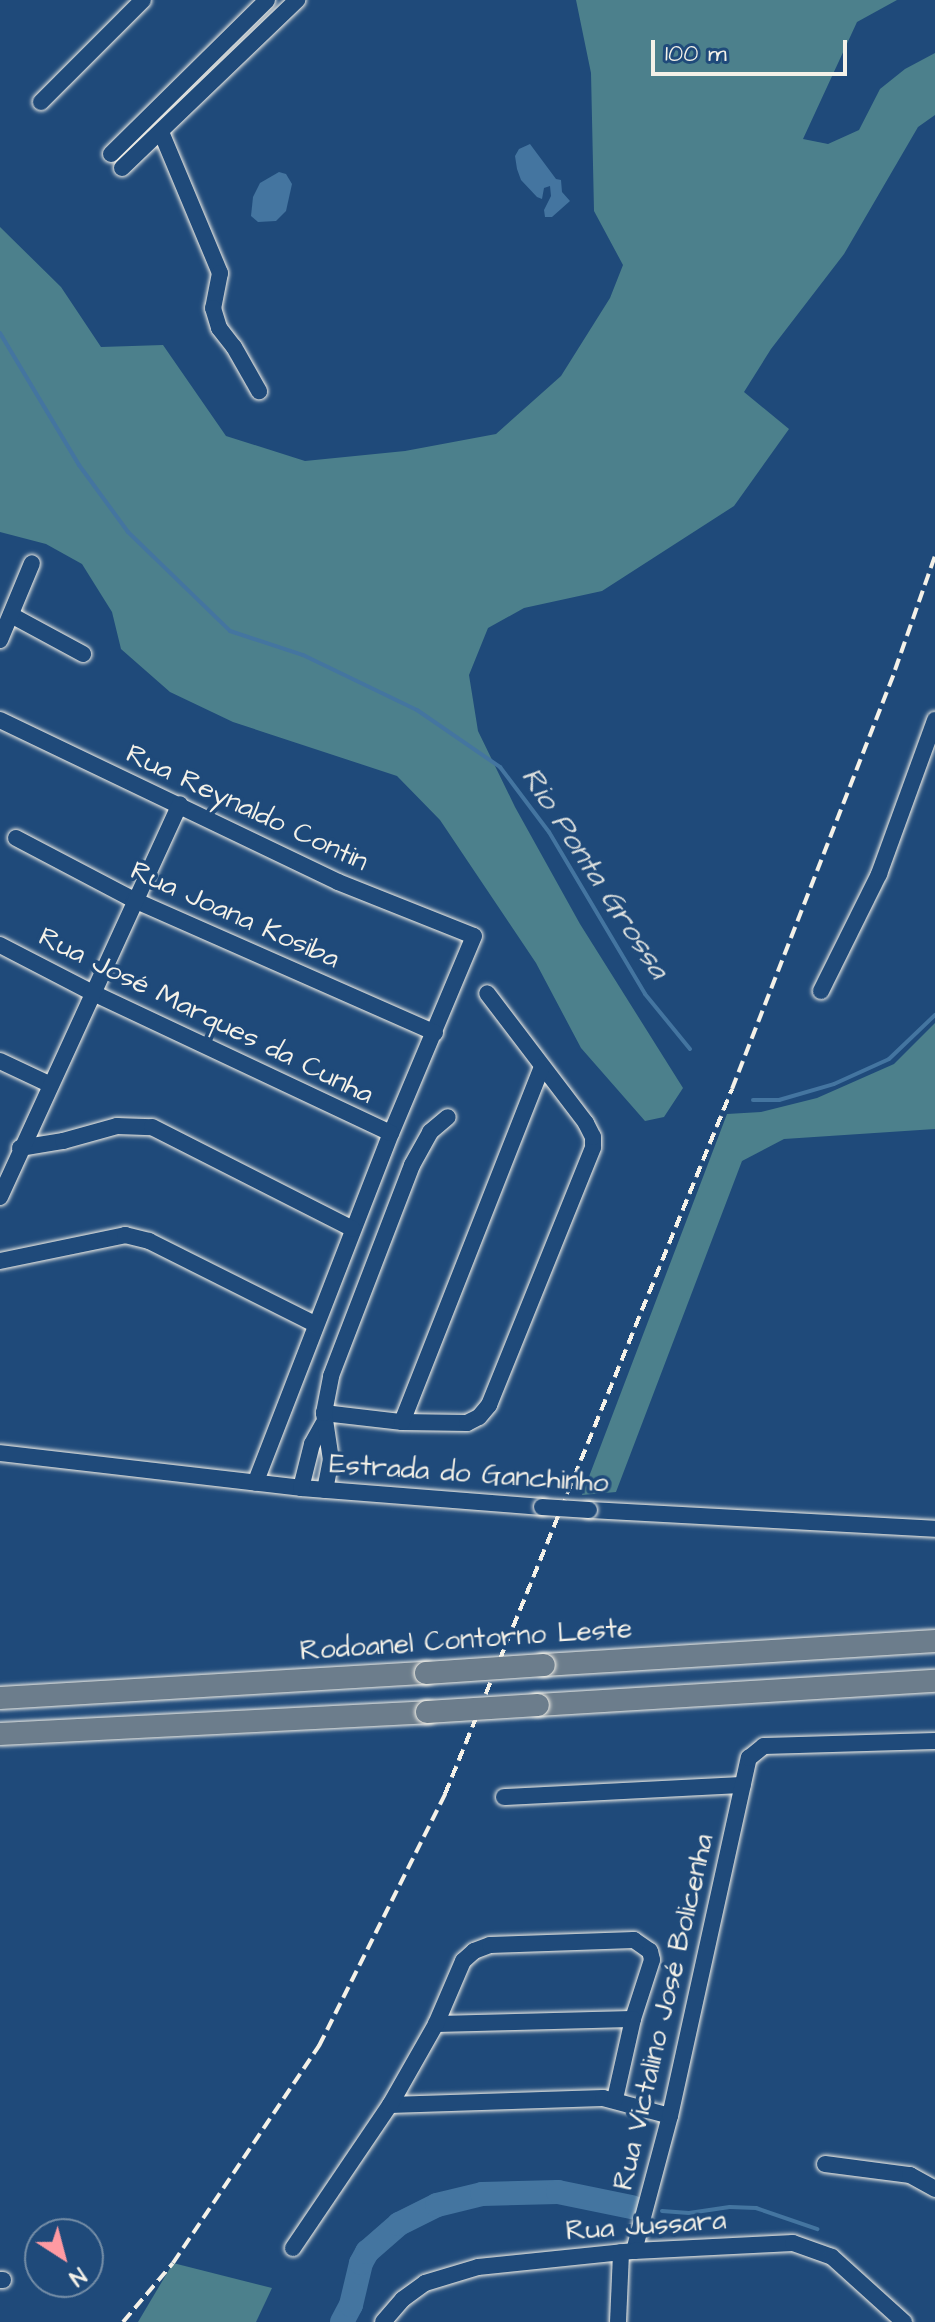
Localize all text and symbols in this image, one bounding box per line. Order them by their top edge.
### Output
scale bar [655,24,851,74]
text: 100 m [665,37,727,71]
street label: Rua Reynaldo Contin [121,737,373,879]
water label: Rio Ponta Grossa [513,761,677,985]
street label: Rua Joana Kosiba [125,854,345,976]
street label: Rua José Marques da Cunha [33,920,379,1112]
street label: Estrada do Ganchinho [328,1447,610,1501]
street label: Rodoanel Contorno Leste [299,1612,633,1668]
street label: Rua Victalino José Bolicenha [607,1831,721,2193]
street label: Rua Jussara [565,2204,727,2248]
north arrow [24,2218,104,2298]
text: N [63,2260,92,2293]

